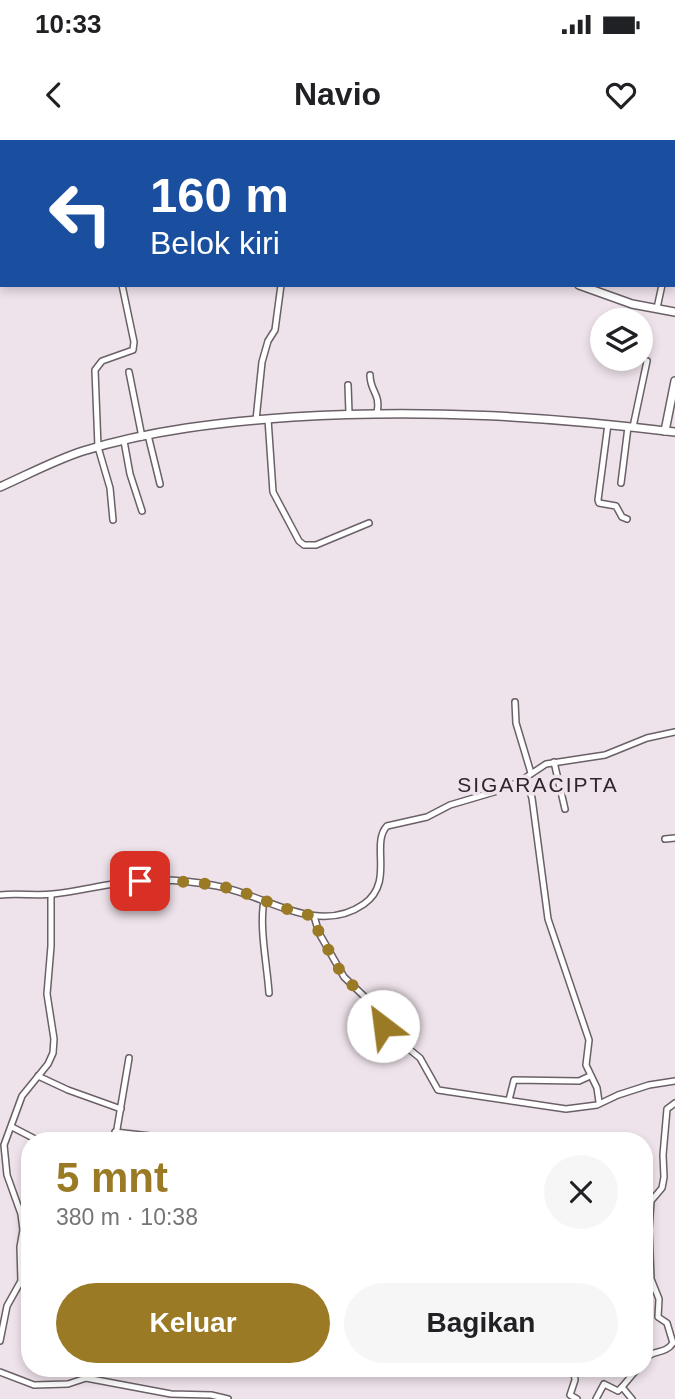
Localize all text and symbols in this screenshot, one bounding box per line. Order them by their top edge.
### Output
text: 10:33 [35,9,102,39]
icon: back [35,76,73,114]
text: Navio [294,76,381,112]
icon: heart [602,76,640,114]
icon: left [35,168,126,259]
text: 160 m [150,168,289,222]
text: Belok kiri [150,225,280,261]
map controls [590,308,653,371]
button: layers [590,308,653,371]
district label: SIGARACIPTA [457,773,619,796]
pin [110,851,170,911]
icon: arrive [121,862,159,900]
position arrow [346,989,420,1063]
text: 5 mnt [56,1154,168,1201]
button: close [544,1155,618,1229]
text: 380 m · 10:38 [56,1204,198,1230]
button: Keluar [56,1283,330,1363]
button: Bagikan [344,1283,618,1363]

